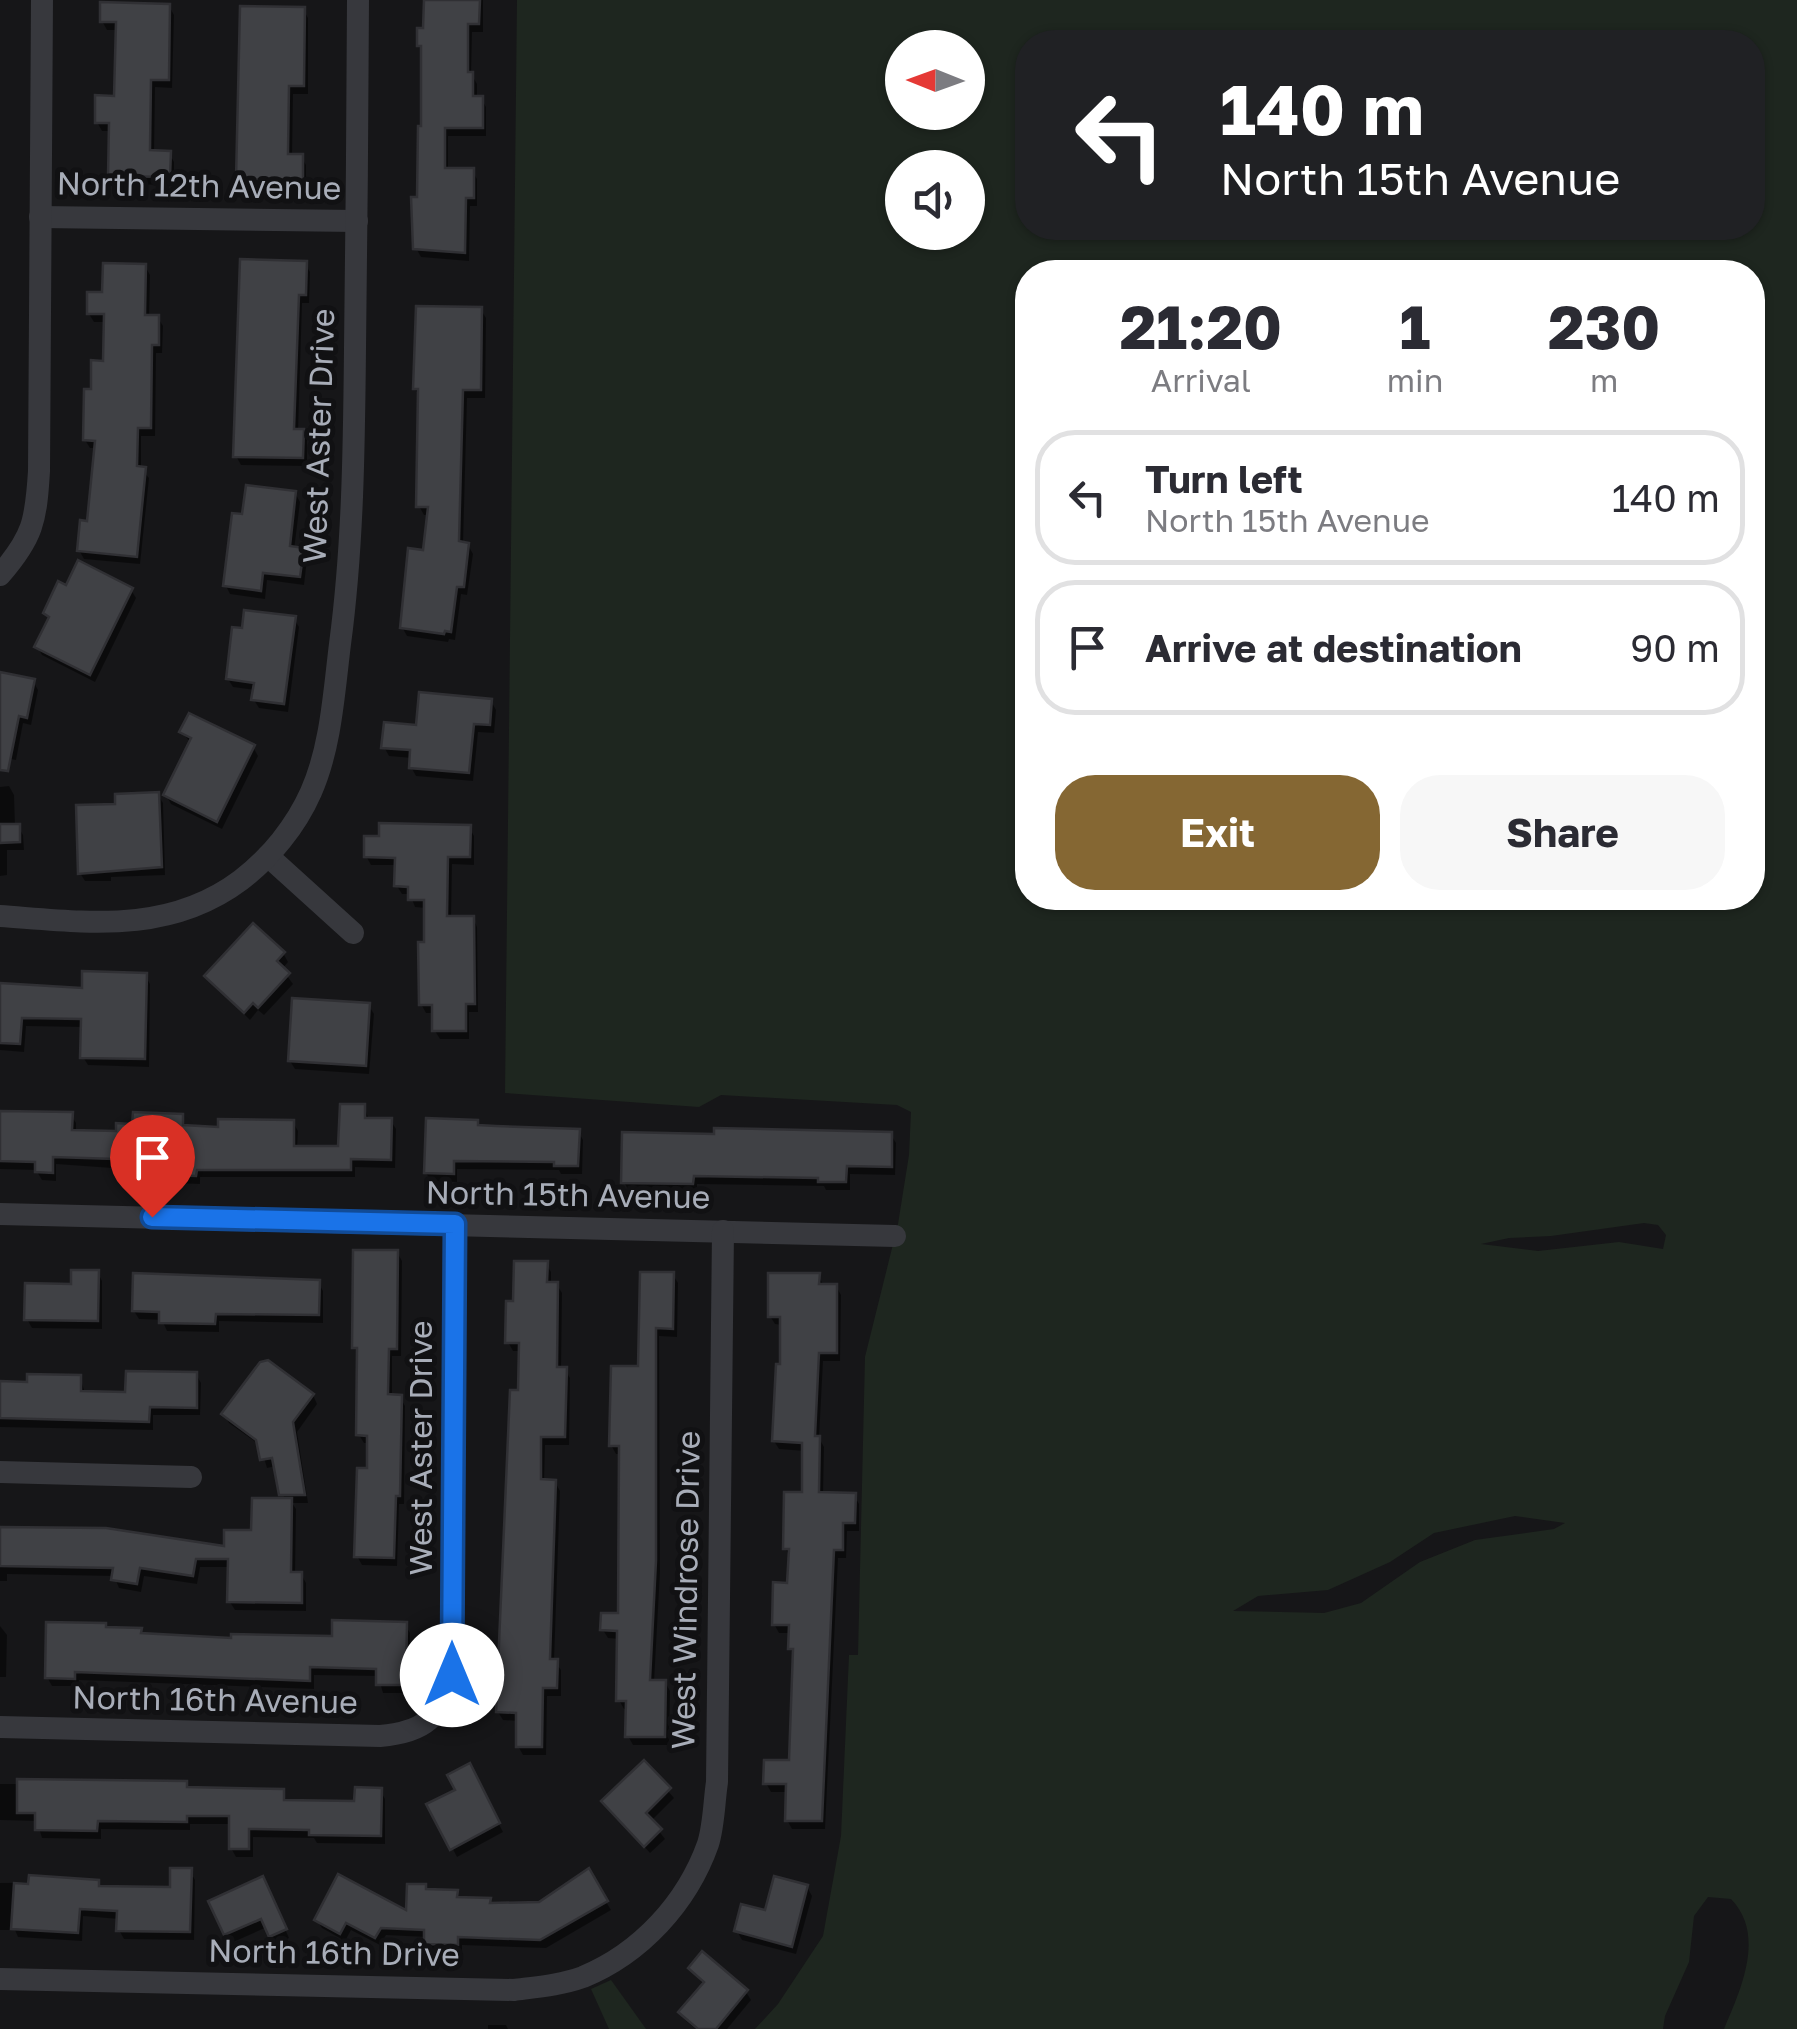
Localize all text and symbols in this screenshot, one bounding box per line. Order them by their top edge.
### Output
north arrow [885,30,985,130]
map controls [885,30,985,250]
text: 140 m [1220,66,1424,150]
icon: left [1055,70,1185,200]
button: sound [885,150,985,250]
text: North 15th Avenue [1220,151,1620,205]
street label: North 12th Avenue [56,164,342,206]
text: 21:20 [1120,290,1282,362]
text: 1 [1400,290,1430,362]
text: 230 [1548,290,1660,362]
street label: West Aster Drive [295,308,341,564]
text: Arrival [1151,361,1251,399]
text: min [1387,361,1443,399]
text: m [1590,361,1618,399]
text: Turn left [1145,456,1303,501]
icon: left [1060,470,1115,525]
text: 140 m [1612,475,1720,520]
text: North 15th Avenue [1145,501,1430,539]
icon: arrive [1060,620,1115,675]
text: Arrive at destination [1145,625,1522,670]
text: 90 m [1630,625,1720,670]
button: Exit [1055,775,1380,890]
button: Share [1400,775,1725,890]
pin [110,1115,195,1218]
icon: arrive [125,1130,180,1185]
street label: North 15th Avenue [425,1173,711,1215]
street label: West Aster Drive [401,1320,439,1576]
street label: West Windrose Drive [663,1430,707,1750]
position arrow [400,1623,504,1727]
street label: North 16th Avenue [72,1678,358,1720]
street label: North 16th Drive [208,1931,460,1973]

